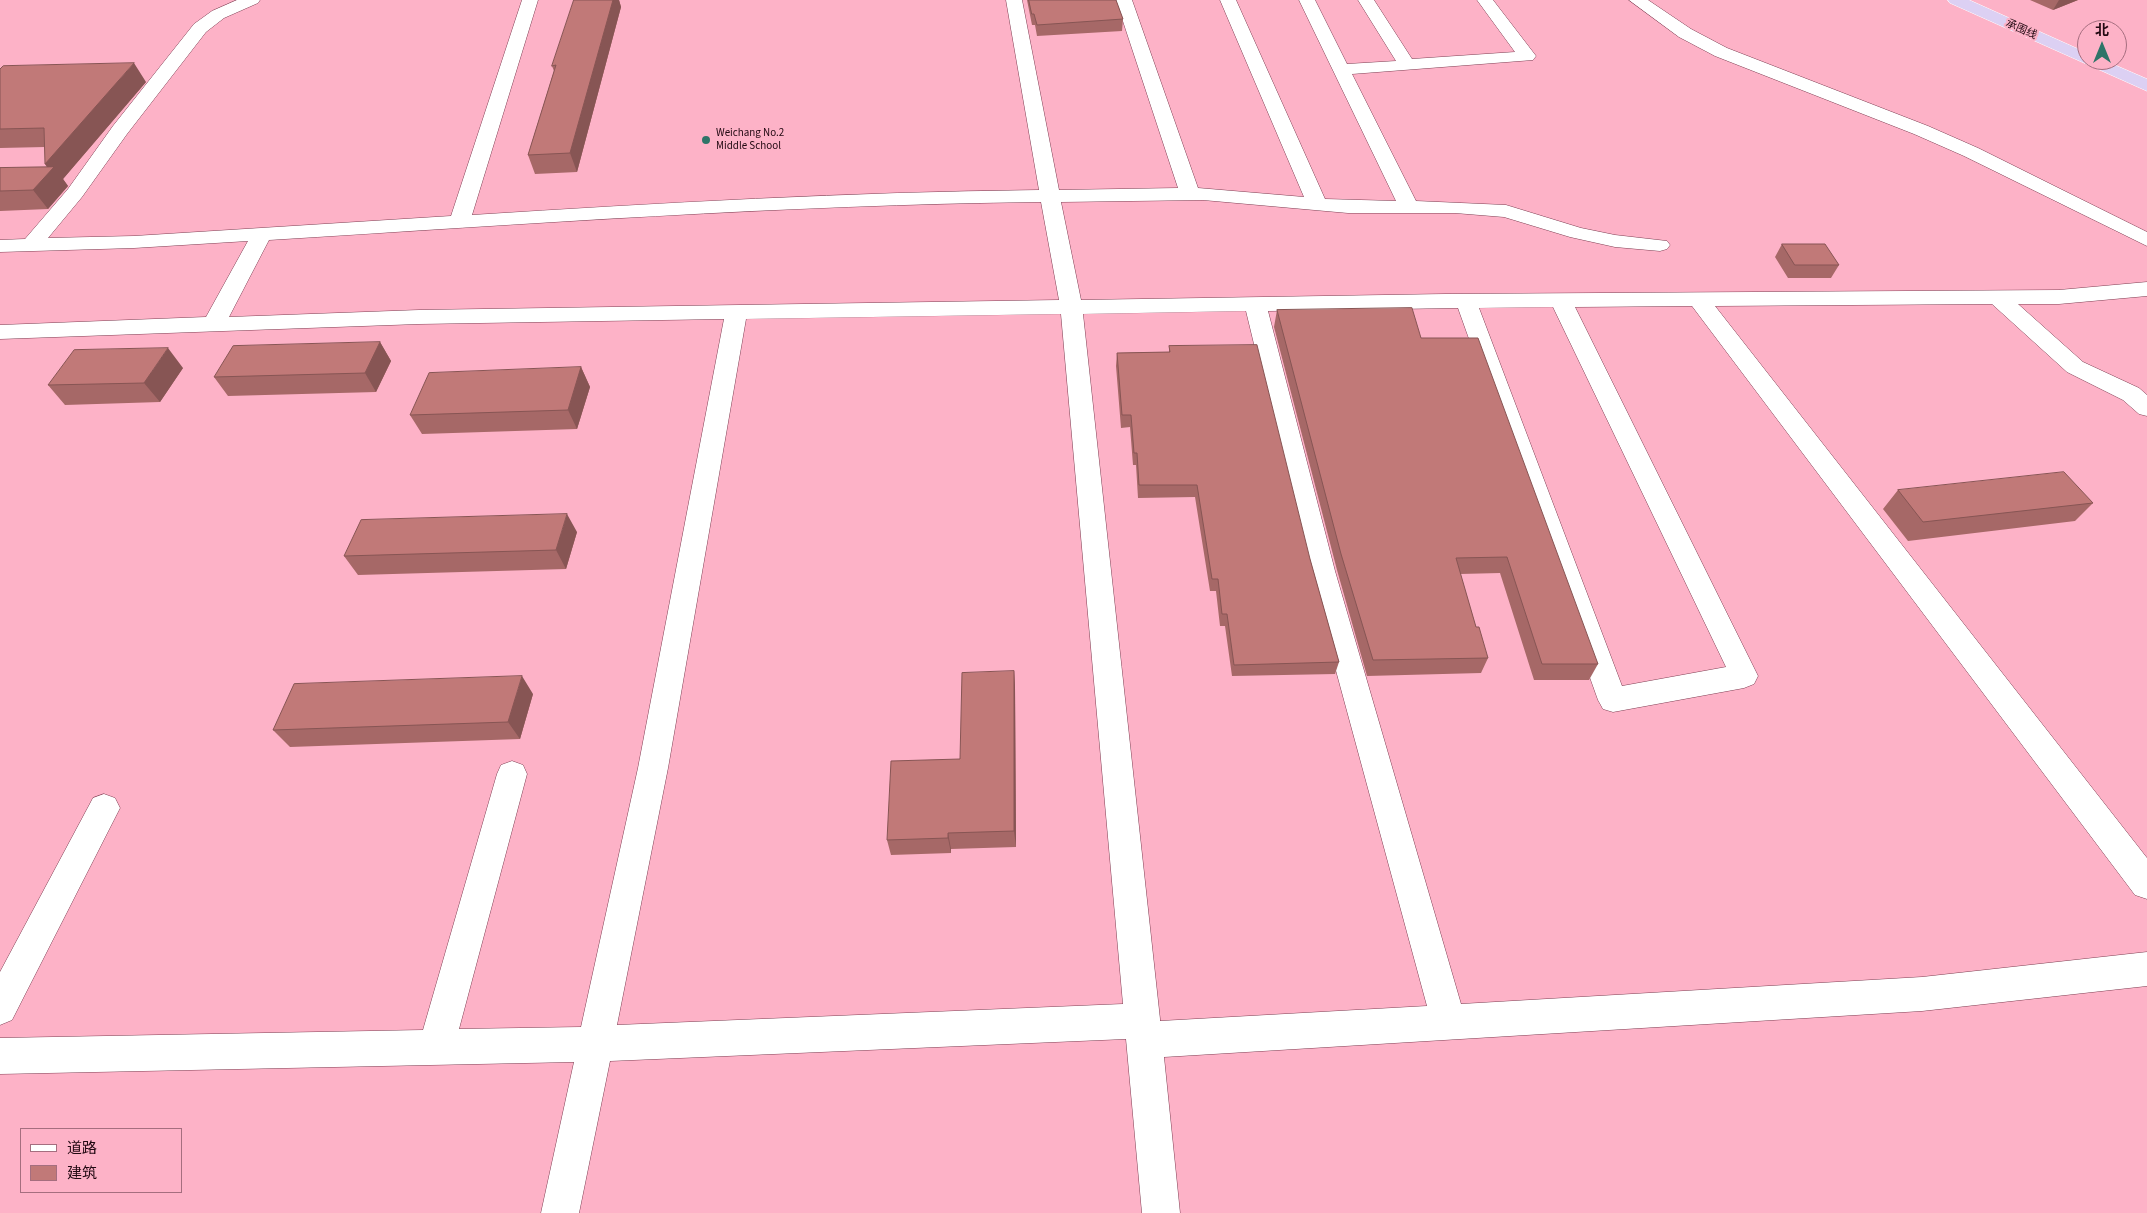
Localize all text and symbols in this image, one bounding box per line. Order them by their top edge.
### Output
street label: 承围线 [2003,17,2039,43]
north arrow [2077,20,2127,70]
text: 北 [2095,21,2109,41]
place label: Weichang No.2 Middle School [716,127,784,153]
marker: Weichang No.2 Middle School [700,134,712,146]
legend [20,1128,182,1193]
text: 道路 [67,1138,97,1159]
text: 建筑 [67,1163,97,1184]

